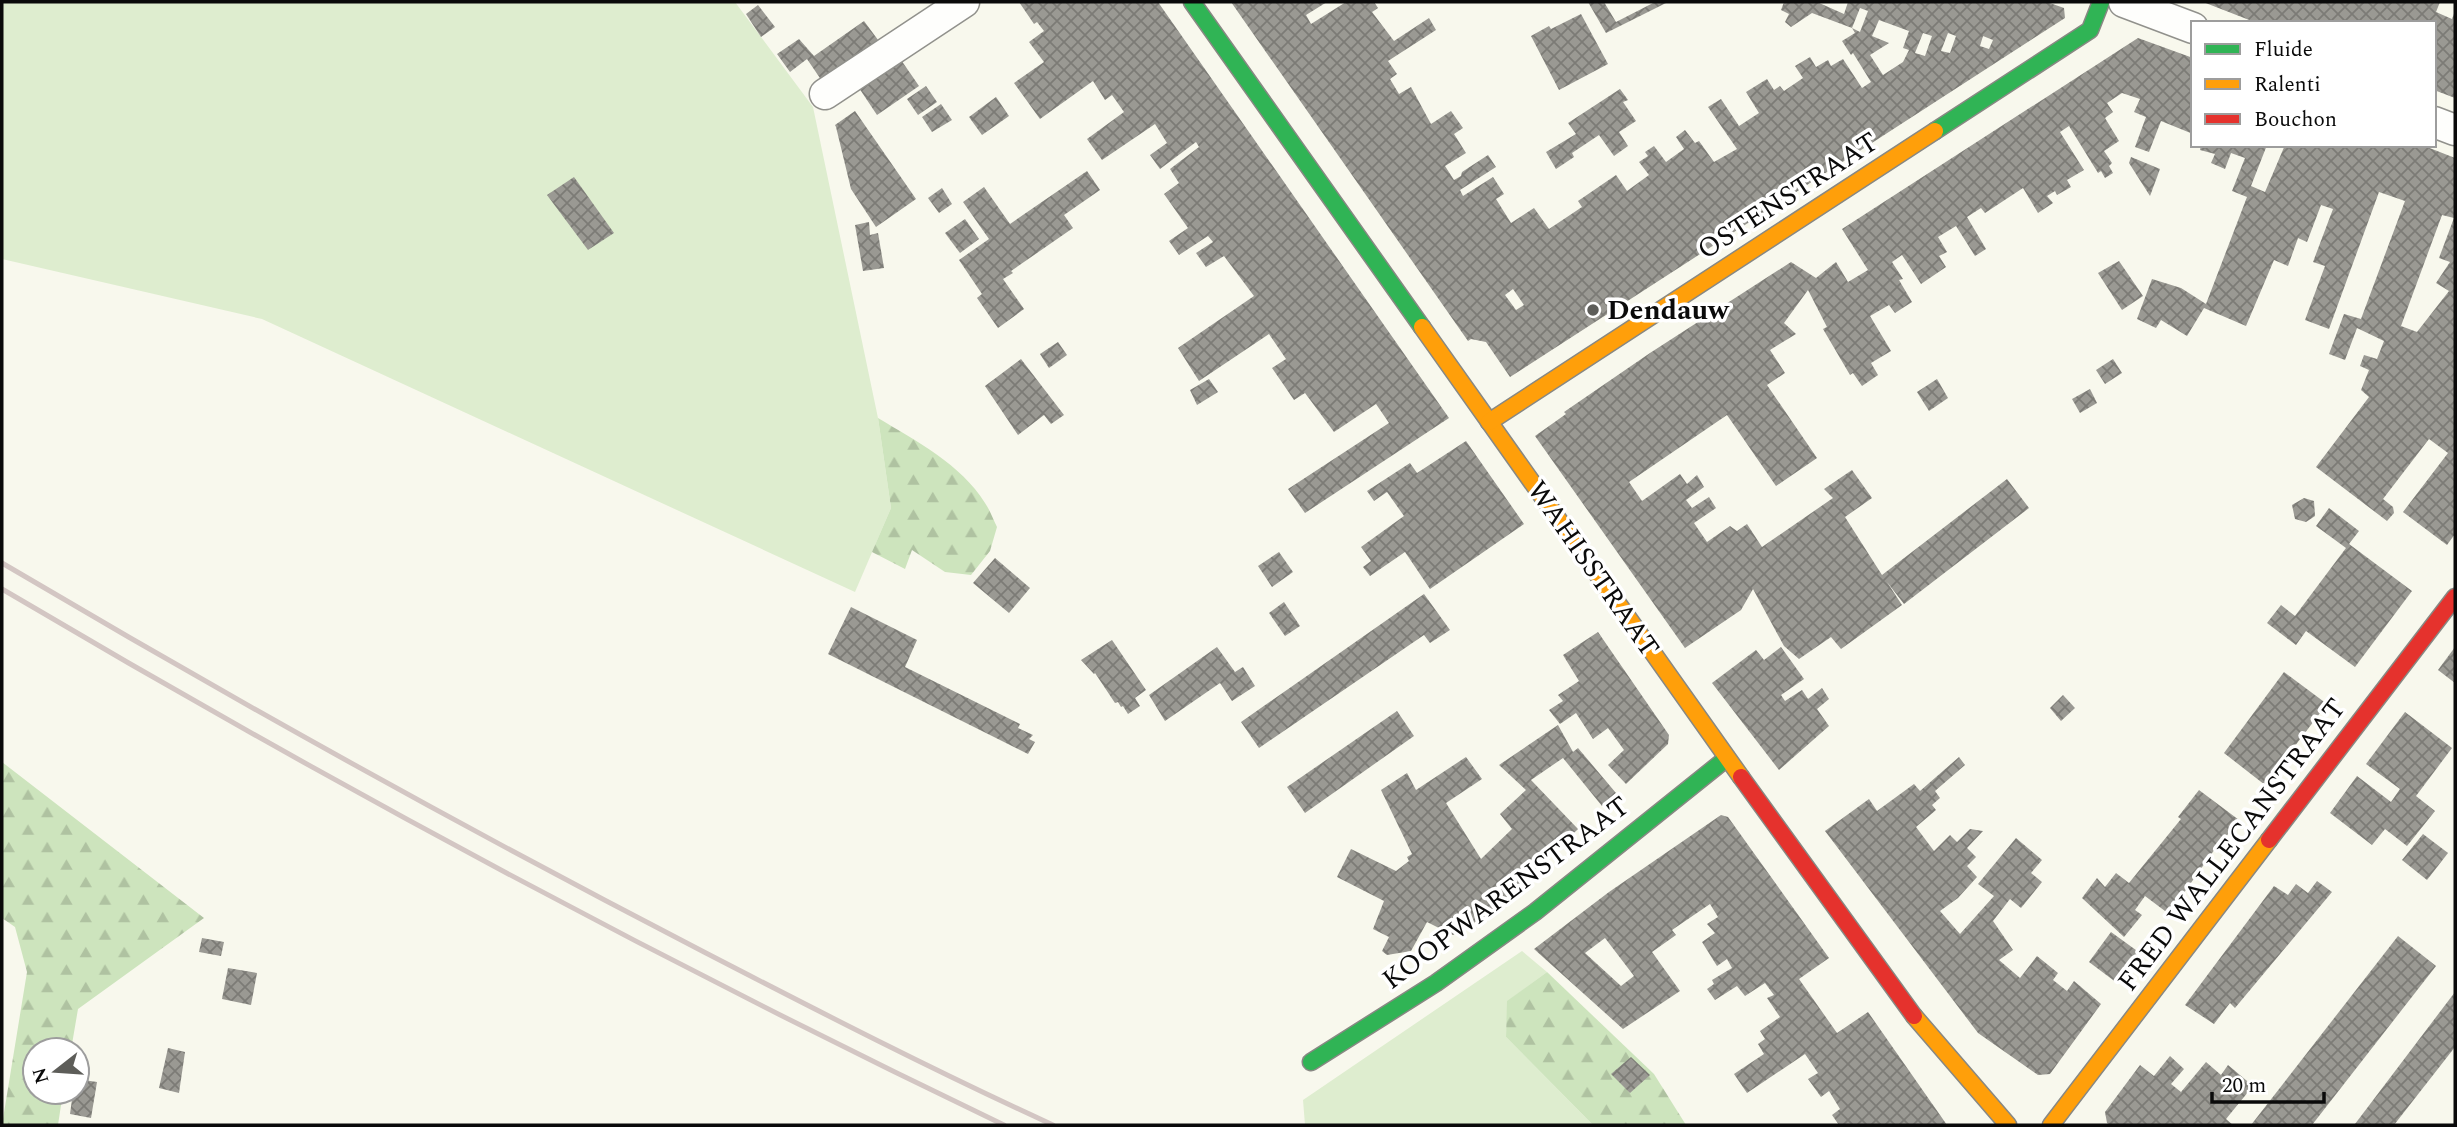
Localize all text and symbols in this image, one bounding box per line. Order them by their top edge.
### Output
legend [2191,21,2436,147]
text: Fluide [2254,34,2313,66]
text: Ralenti [2254,69,2321,101]
text: Bouchon [2254,104,2337,136]
street label: OSTENSTRAAT [1689,121,1887,271]
place label: Dendauw [1607,289,1730,332]
marker: Dendauw [1585,302,1601,318]
street label: WAHISSTRAAT [1516,472,1670,666]
street label: FRED WALLECANSTRAAT [2107,689,2357,1001]
street label: KOOPWARENSTRAAT [1373,785,1639,1001]
north arrow [21,1036,91,1106]
scale bar [2212,1060,2324,1104]
text: N [25,1064,57,1087]
text: 20 m [2222,1070,2266,1102]

